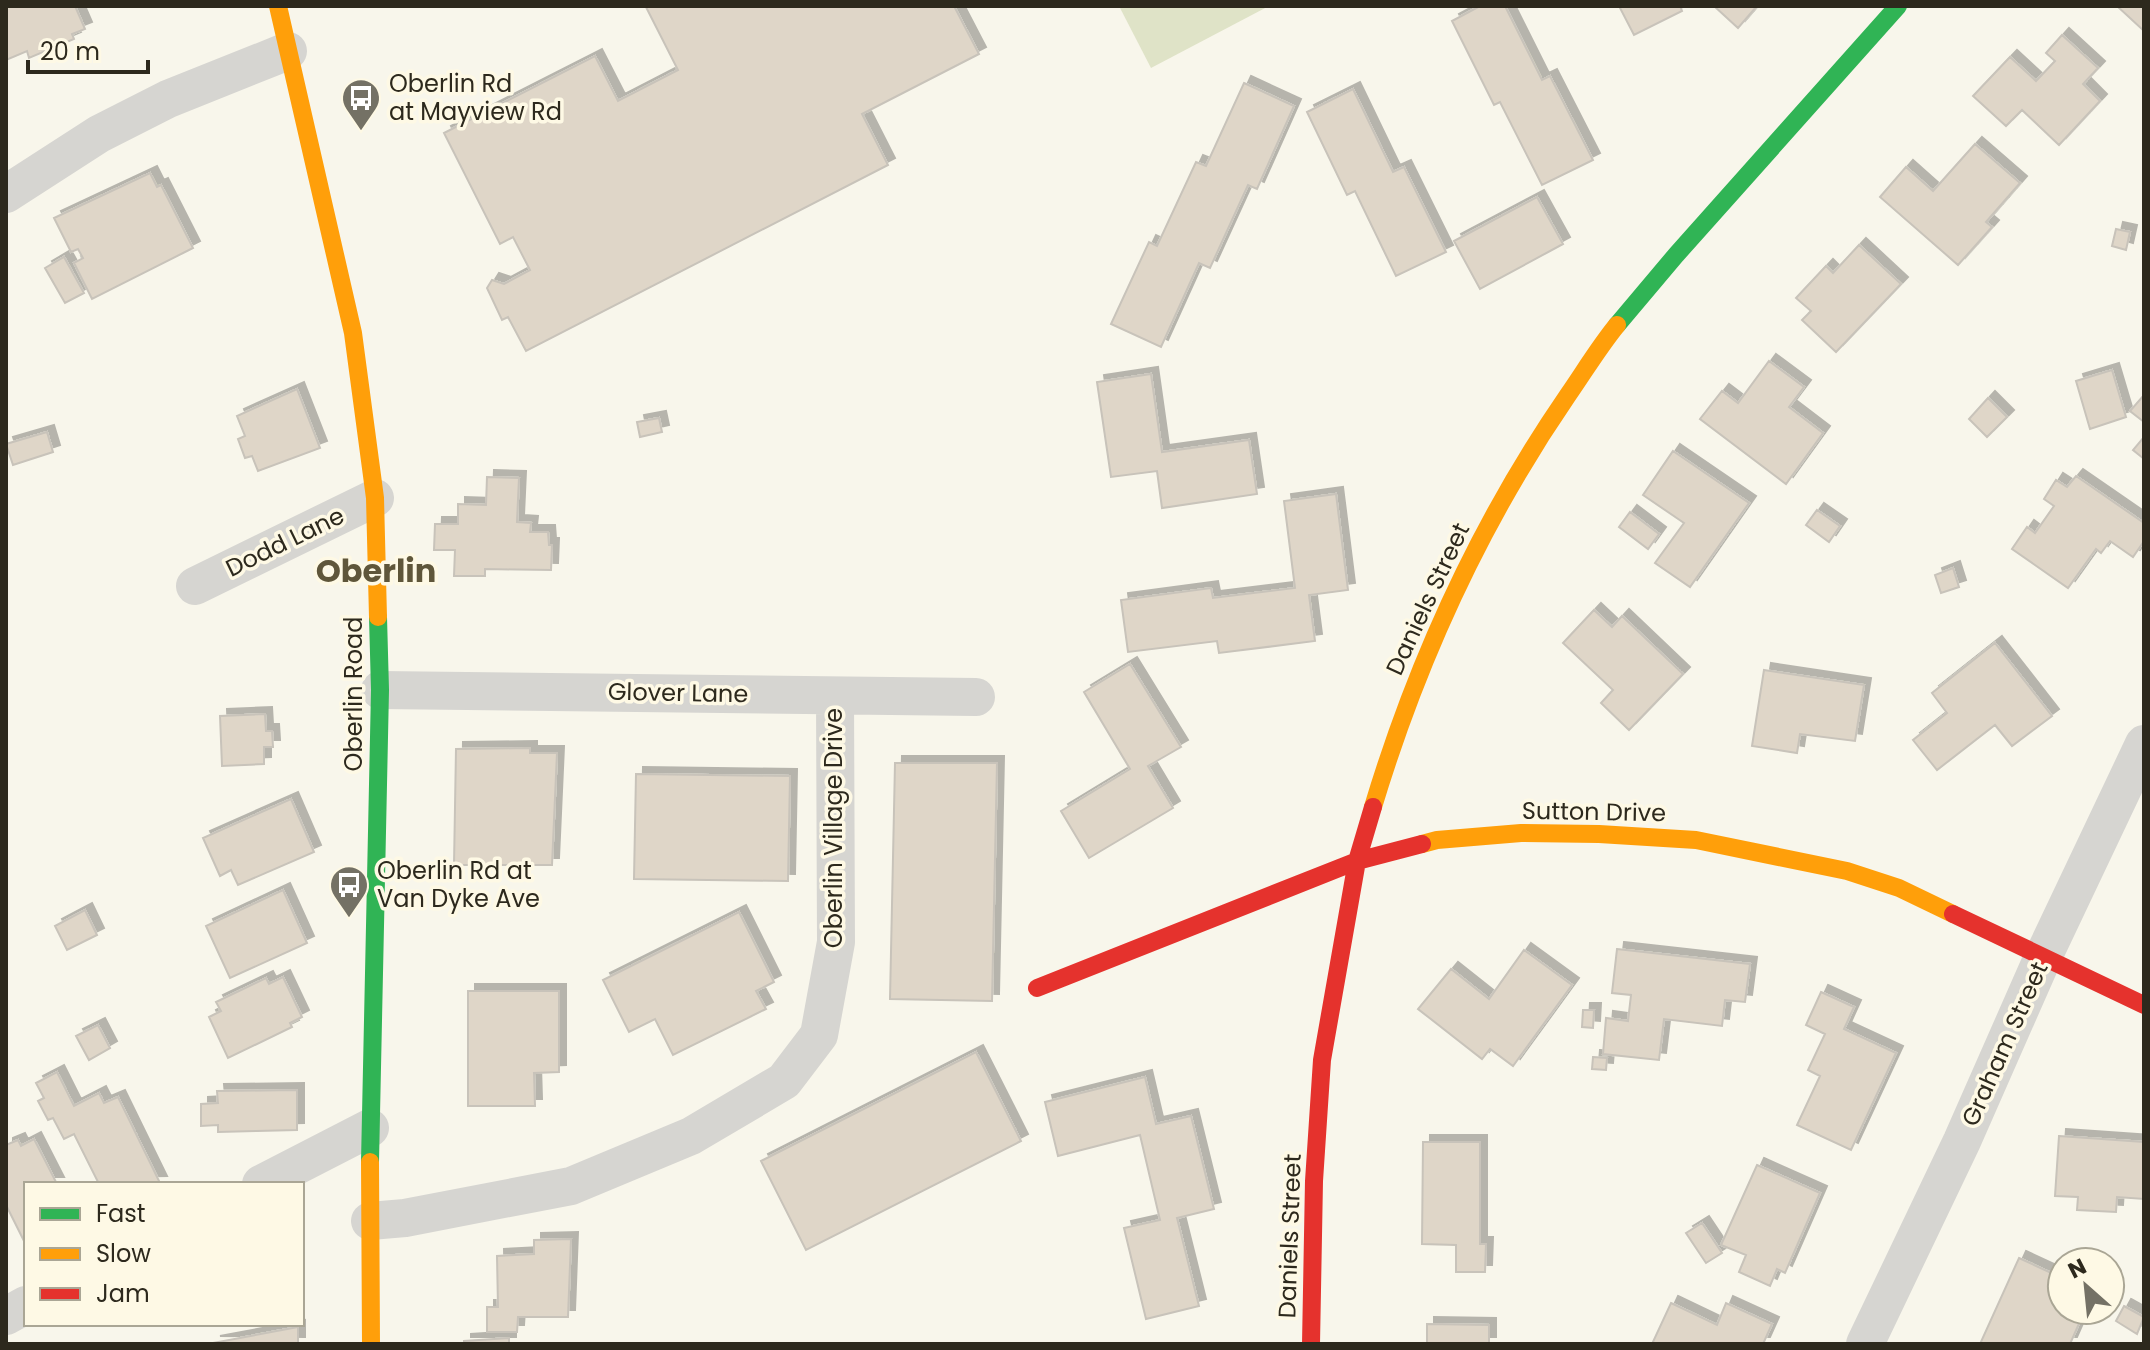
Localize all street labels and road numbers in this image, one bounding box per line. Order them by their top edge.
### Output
street label: Dodd Lane [220,499,350,584]
street label: Daniels Street [1378,517,1477,680]
street label: Oberlin Road [337,617,370,771]
street label: Glover Lane [607,675,749,710]
street label: Oberlin Village Drive [817,708,850,948]
street label: Sutton Drive [1522,794,1666,829]
street label: Graham Street [1954,956,2056,1131]
street label: Daniels Street [1270,1153,1309,1319]

